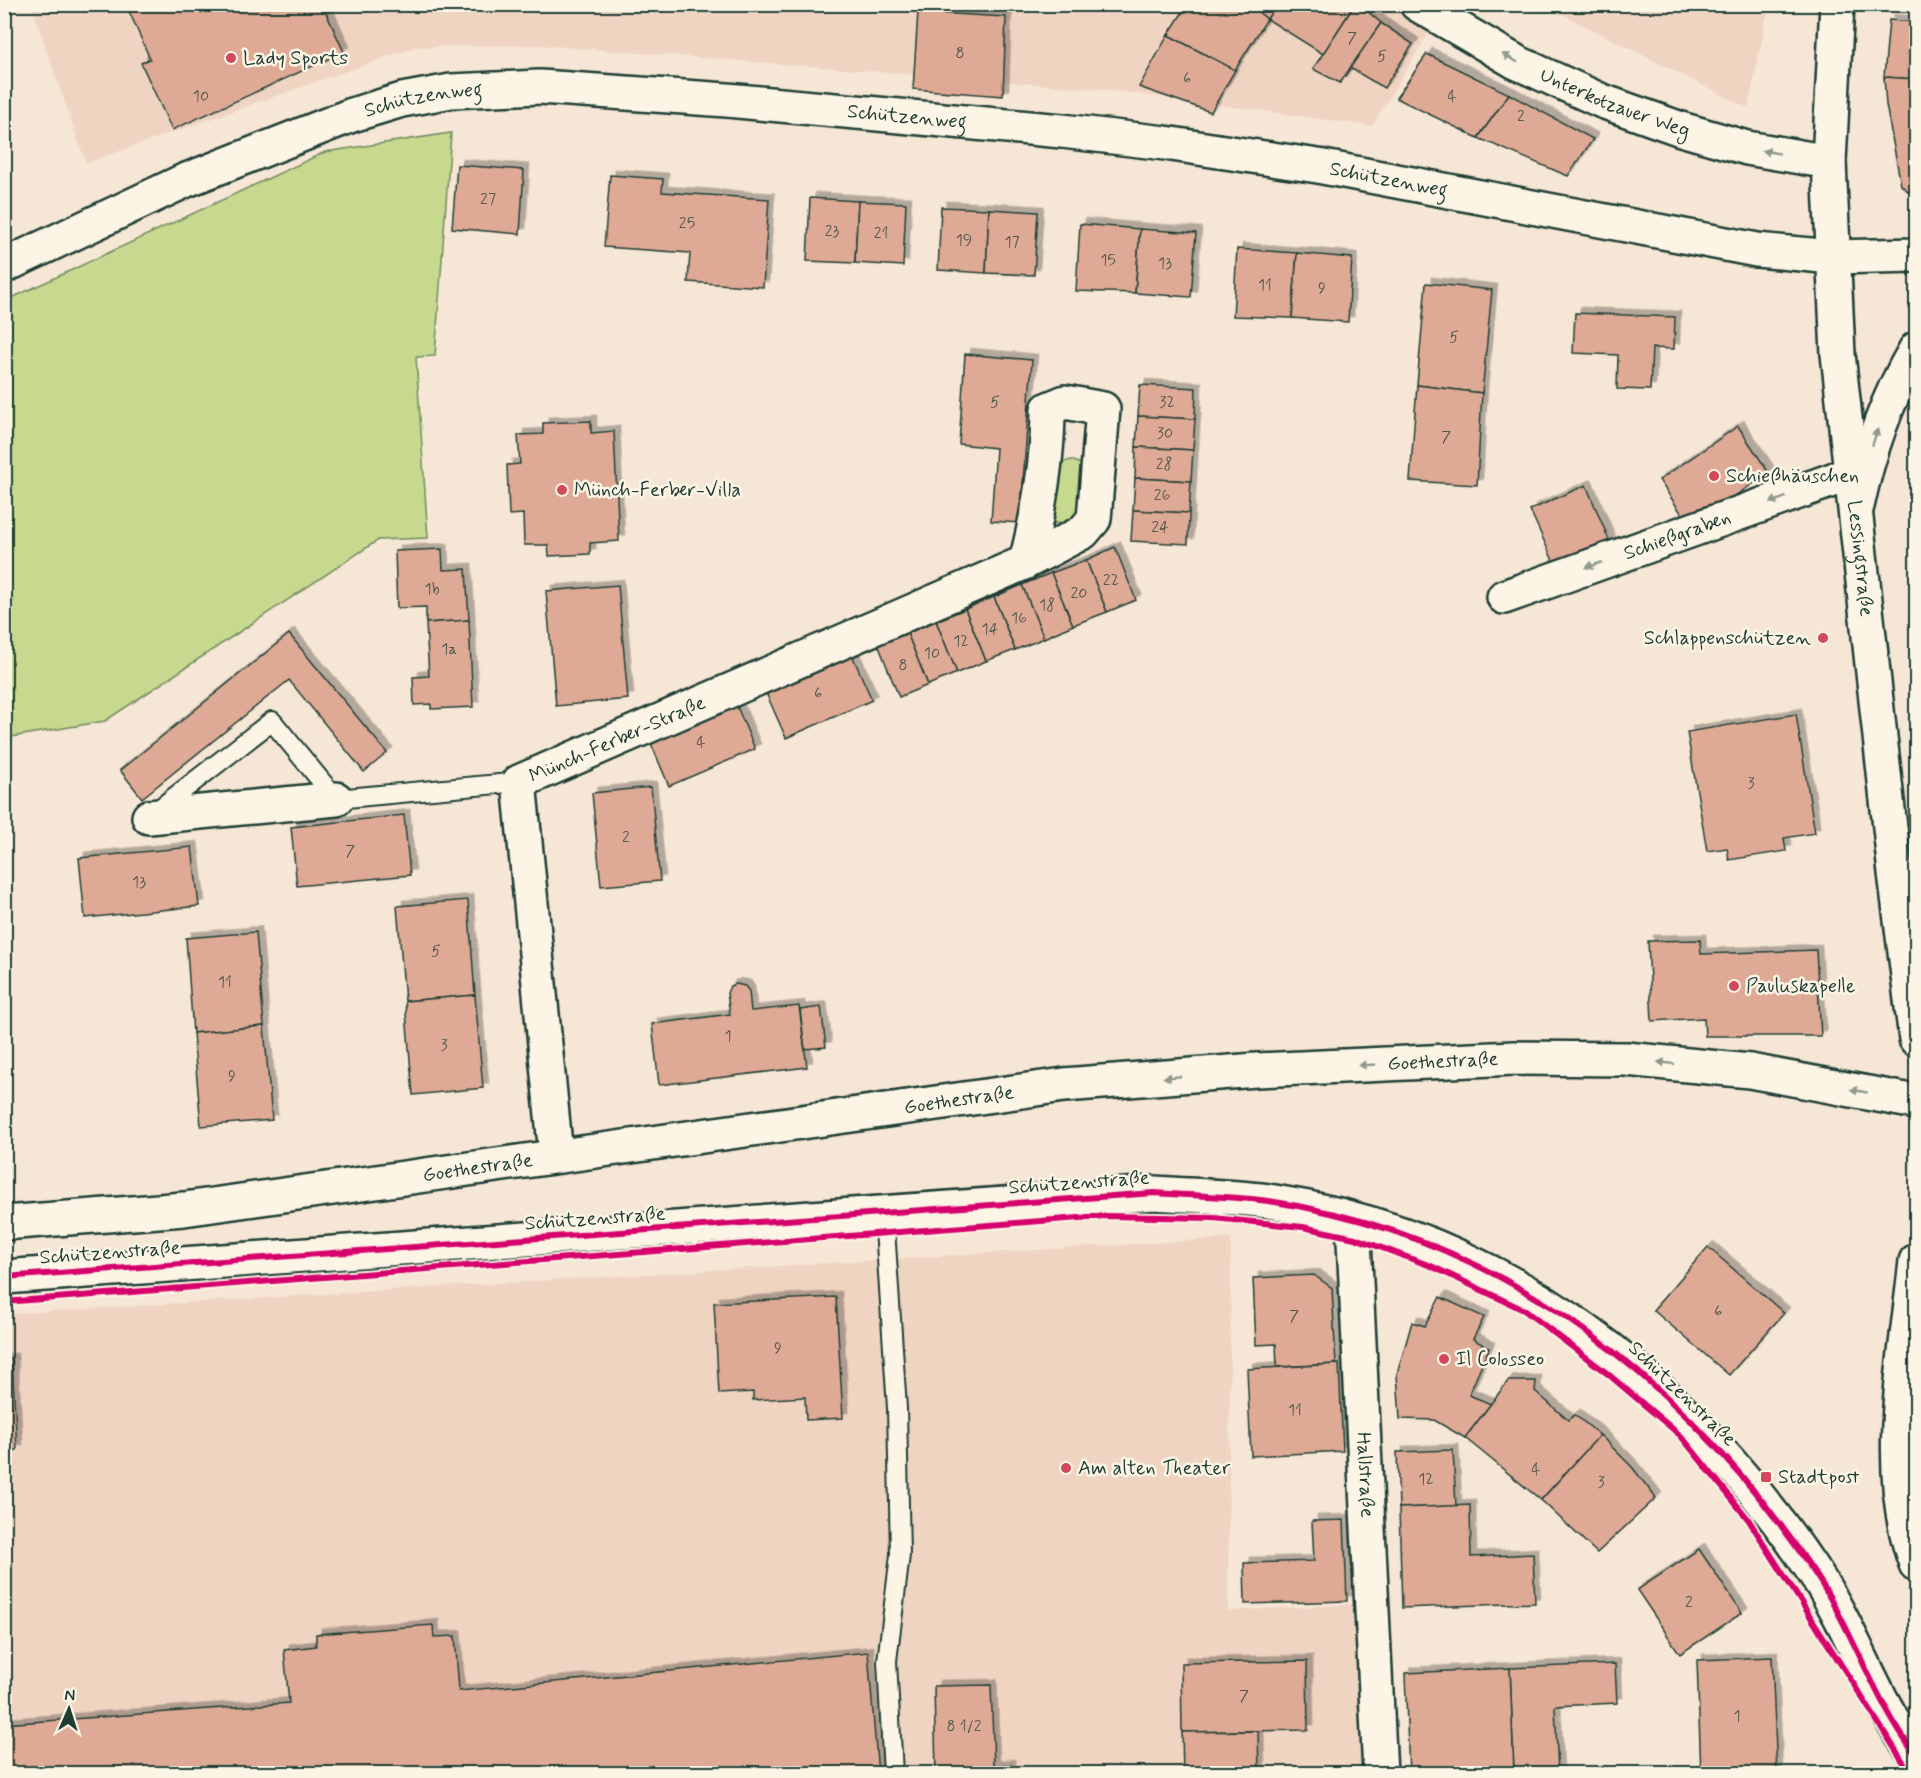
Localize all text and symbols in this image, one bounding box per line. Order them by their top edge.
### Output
house number: 7 [1347,28,1357,49]
house number: 8 [955,43,965,64]
place label: Lady Sports [243,45,348,72]
house number: 5 [1377,46,1387,67]
marker: Lady Sports [224,51,238,65]
one-way arrow [1501,53,1518,63]
street label: Unterkotzauer Weg [1536,61,1693,145]
house number: 6 [1183,68,1191,89]
street label: Schützenweg [361,76,483,124]
house number: 10 [193,86,209,107]
house number: 4 [1447,86,1457,107]
street label: Schützenweg [846,98,968,138]
house number: 2 [1517,106,1525,127]
one-way arrow [1762,147,1781,156]
street label: Schützenweg [1327,155,1450,206]
house number: 27 [480,189,496,210]
house number: 25 [679,213,695,234]
house number: 23 [825,221,840,242]
house number: 21 [874,223,888,244]
house number: 19 [956,230,972,251]
house number: 17 [1004,232,1020,253]
house number: 15 [1100,250,1116,271]
house number: 13 [1158,253,1172,274]
house number: 11 [1258,275,1272,296]
house number: 9 [1318,278,1326,299]
house number: 5 [1449,327,1459,348]
house number: 5 [990,392,1000,413]
house number: 32 [1159,392,1175,413]
house number: 30 [1157,423,1173,444]
house number: 7 [1441,427,1451,448]
one-way arrow [1871,428,1880,446]
house number: 28 [1156,454,1172,475]
place label: Schießhäuschen [1726,463,1859,490]
marker: Schießhäuschen [1707,469,1721,483]
place label: Münch-Ferber-Villa [574,477,741,504]
marker: Münch-Ferber-Villa [555,483,569,497]
house number: 26 [1154,485,1170,506]
one-way arrow [1768,495,1786,505]
street label: Lessingstraße [1841,499,1880,618]
street label: Schießgraben [1620,504,1735,567]
house number: 24 [1151,517,1169,538]
one-way arrow [1585,561,1603,571]
house number: 22 [1103,570,1119,591]
house number: 1b [424,579,440,600]
house number: 20 [1071,583,1088,604]
house number: 18 [1039,595,1055,616]
house number: 16 [1011,608,1027,629]
house number: 14 [982,619,999,640]
place label: Schlappenschützen [1644,625,1811,652]
house number: 12 [953,631,969,652]
marker: Schlappenschützen [1816,631,1830,645]
house number: 1a [441,639,457,660]
house number: 10 [924,643,940,664]
house number: 8 [898,655,908,676]
house number: 6 [814,683,822,704]
street label: Münch-Ferber-Straße [525,689,710,790]
house number: 4 [696,732,706,753]
house number: 3 [1747,773,1755,794]
house number: 2 [622,827,630,848]
house number: 7 [345,841,355,862]
house number: 13 [132,872,146,893]
house number: 5 [431,941,441,962]
house number: 11 [218,972,232,993]
place label: Pauluskapelle [1746,973,1855,1000]
marker: Pauluskapelle [1727,979,1741,993]
house number: 1 [724,1026,732,1047]
house number: 3 [440,1035,448,1056]
street label: Goethestraße [1387,1045,1499,1077]
one-way arrow [1657,1058,1676,1068]
one-way arrow [1357,1060,1376,1069]
house number: 9 [228,1066,236,1087]
one-way arrow [1162,1072,1181,1082]
street label: Goethestraße [902,1079,1016,1121]
one-way arrow [1849,1086,1868,1095]
street label: Goethestraße [421,1147,534,1189]
street label: Schützenstraße [1008,1165,1150,1201]
street label: Schützenstraße [524,1201,666,1237]
street label: Schützenstraße [39,1235,181,1271]
house number: 6 [1714,1301,1722,1322]
house number: 7 [1289,1306,1299,1327]
street label: Schützenstraße [1622,1335,1742,1453]
house number: 9 [774,1338,782,1359]
place label: Il Colosseo [1456,1346,1544,1373]
marker: Il Colosseo [1437,1352,1451,1366]
house number: 11 [1288,1400,1302,1421]
street label: Hallstraße [1350,1431,1381,1518]
place label: Am alten Theater [1078,1455,1231,1482]
house number: 4 [1531,1459,1541,1480]
marker: Am alten Theater [1059,1461,1073,1475]
place label: Stadtpost [1778,1464,1860,1491]
house number: 12 [1418,1469,1434,1490]
marker: Stadtpost [1759,1470,1773,1484]
house number: 3 [1597,1472,1605,1493]
house number: 2 [1685,1592,1693,1613]
north arrow [39,1679,99,1739]
text: N [64,1685,76,1706]
house number: 7 [1239,1686,1249,1707]
house number: 1 [1733,1706,1741,1727]
house number: 8 1/2 [946,1716,982,1737]

